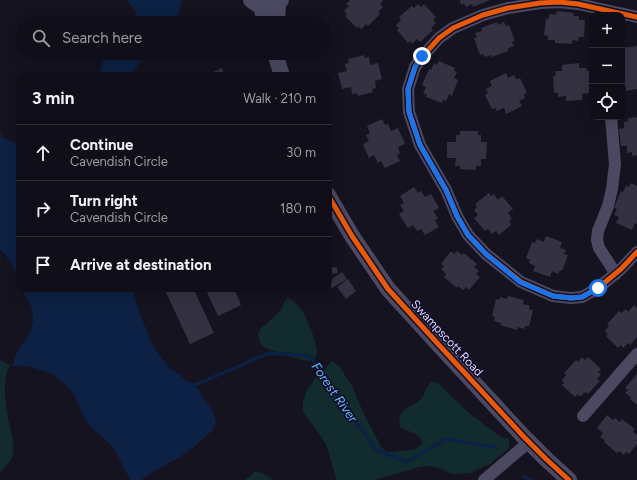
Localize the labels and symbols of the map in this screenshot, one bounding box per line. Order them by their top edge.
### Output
route end [413,47,431,65]
route start [589,279,607,297]
street label: Swampscott Road [408,297,486,379]
water label: Forest River [308,359,361,426]

